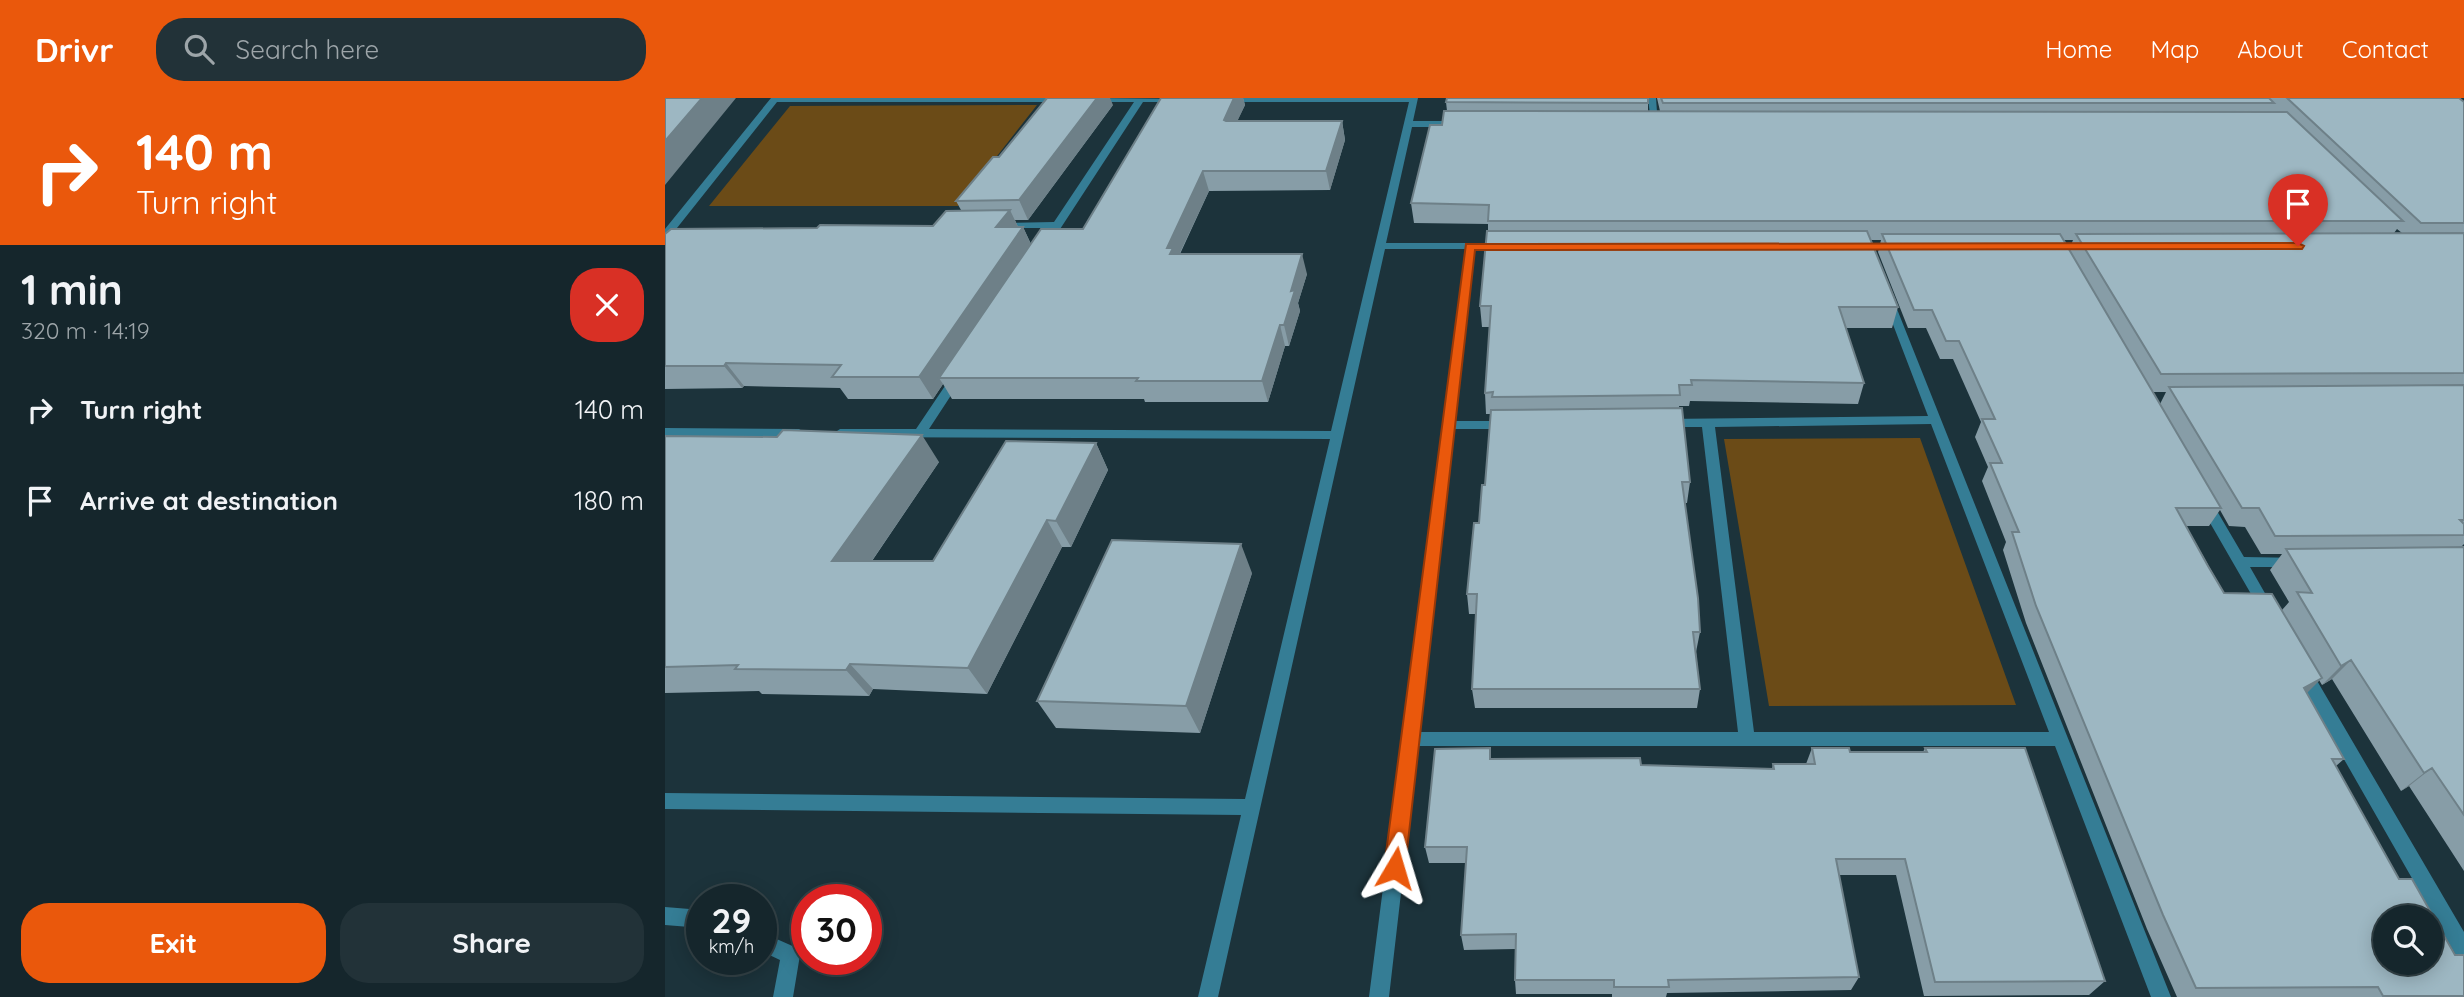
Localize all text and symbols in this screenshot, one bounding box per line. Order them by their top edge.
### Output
search box [156,18,646,81]
text: Drivr [35,29,114,70]
icon: search [180,30,218,68]
text: Search here [236,33,379,66]
text: Home [2045,34,2112,64]
text: Map [2150,34,2199,64]
text: About [2237,34,2304,64]
text: Contact [2342,34,2429,64]
text: 140 m [136,121,273,182]
icon: right [21,126,112,217]
pin [2268,174,2328,246]
text: Turn right [136,182,277,222]
icon: arrive [2279,185,2317,223]
text: 1 min [21,263,123,316]
button: close [570,268,644,342]
text: 320 m · 14:19 [21,316,150,345]
icon: right [21,391,59,429]
text: Turn right [80,393,202,426]
text: 140 m [575,393,644,426]
icon: arrive [21,482,59,520]
text: Arrive at destination [80,484,338,517]
text: 180 m [574,484,644,517]
position arrow [1358,831,1432,905]
speed limit sign: 30 [791,884,882,975]
text: 29 [712,898,751,942]
button: Exit [21,903,326,983]
button: Share [340,903,644,983]
map controls [2373,905,2443,975]
button: search [2373,905,2443,975]
text: km/h [709,935,754,958]

